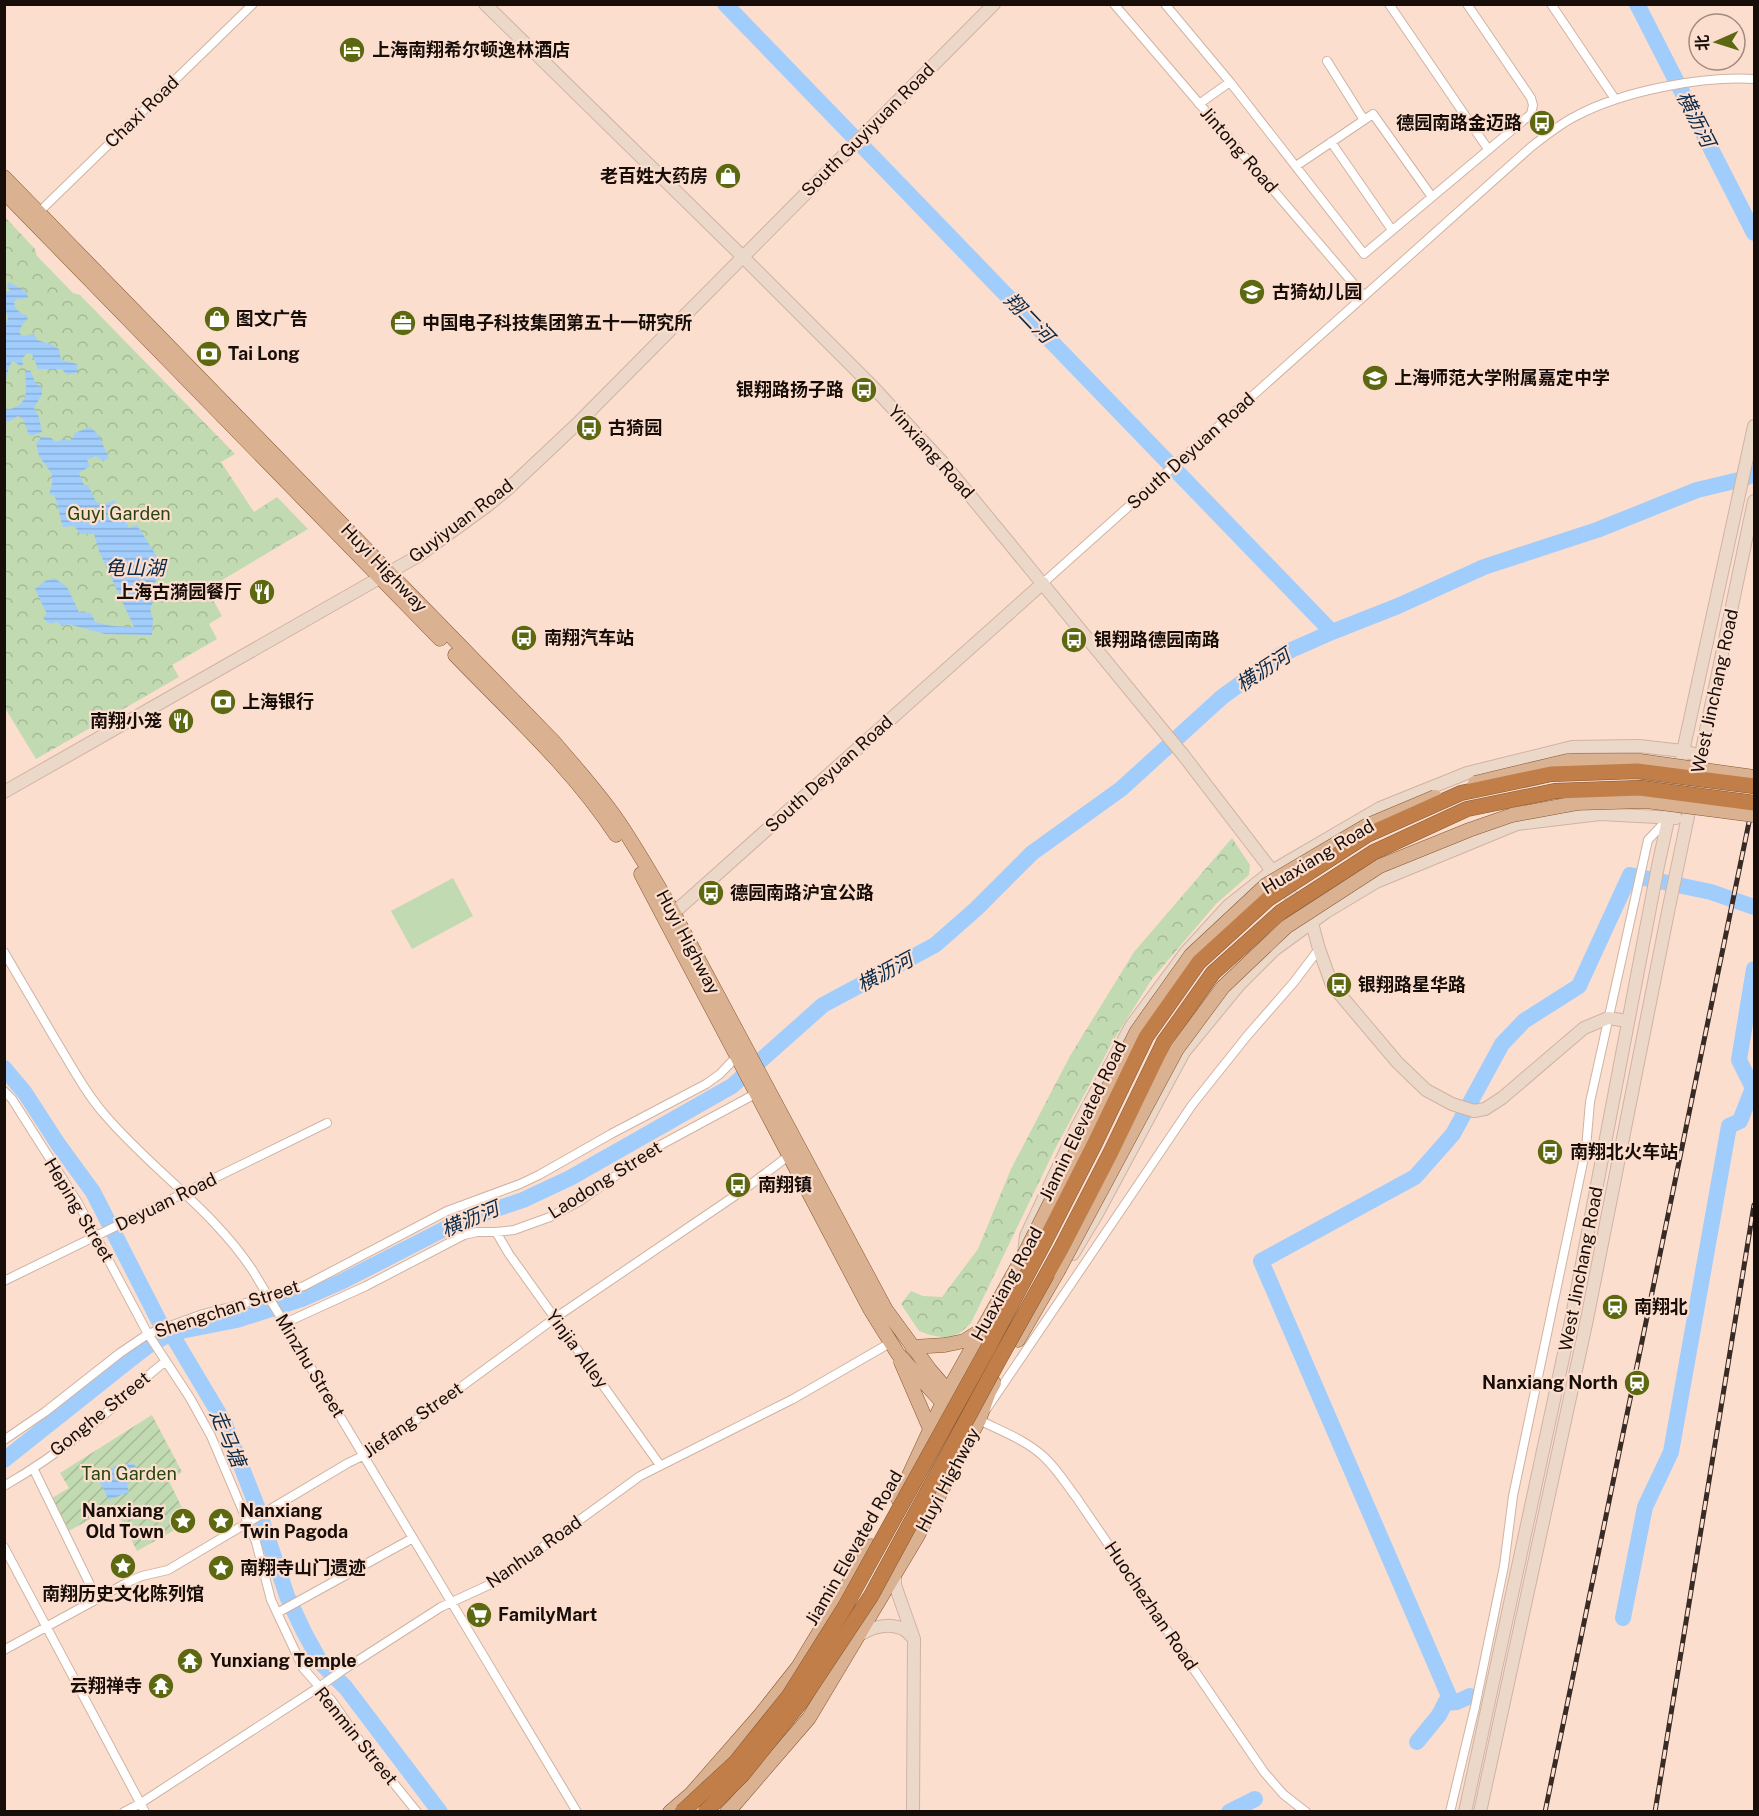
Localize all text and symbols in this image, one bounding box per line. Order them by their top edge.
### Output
north arrow [1687,12,1747,72]
text: 北 [1693,34,1712,51]
hotel icon: 上海南翔希尔顿逸林酒店 [337,35,367,65]
place label: 上海南翔希尔顿逸林酒店 [372,39,570,60]
street label: South Guyiyuan Road [797,59,939,201]
street label: Chaxi Road [101,71,183,152]
water label: 横沥河 [1672,87,1722,155]
street label: Jintong Road [1196,102,1282,197]
bus stop icon: 德园南路金迈路 [1527,108,1557,138]
place label: 德园南路金迈路 [1396,112,1522,133]
shop icon: 老百姓大药房 [713,161,743,191]
place label: 老百姓大药房 [600,165,708,186]
school or university icon: 古猗幼儿园 [1237,277,1267,307]
place label: 古猗幼儿园 [1272,281,1362,302]
water label: 翔二河 [1000,288,1061,351]
shop icon: 图文广告 [202,304,232,334]
place label: 图文广告 [236,308,308,329]
office icon: 中国电子科技集团第五十一研究所 [388,308,418,338]
place label: 中国电子科技集团第五十一研究所 [422,312,692,333]
bank icon: Tai Long [194,339,224,369]
place label: Tai Long [228,343,300,364]
school or university icon: 上海师范大学附属嘉定中学 [1360,363,1390,393]
place label: 上海师范大学附属嘉定中学 [1394,367,1610,388]
bus stop icon: 银翔路扬子路 [849,375,879,405]
place label: 银翔路扬子路 [736,379,844,400]
street label: South Deyuan Road [1123,388,1259,513]
street label: Yinxiang Road [884,401,979,503]
bus stop icon: 古猗园 [574,413,604,443]
place label: 古猗园 [608,417,662,438]
street label: Guyiyuan Road [404,475,517,567]
park label: Guyi Garden [67,503,171,524]
street label: Huyi Highway [337,519,432,617]
water label: 龟山湖 [105,556,168,580]
restaurant icon: 上海古漪园餐厅 [247,577,277,607]
place label: 上海古漪园餐厅 [116,581,242,602]
street label: West Jinchang Road [1687,607,1742,775]
bus stop icon: 南翔汽车站 [509,623,539,653]
bus stop icon: 银翔路德园南路 [1059,625,1089,655]
place label: 南翔汽车站 [544,627,634,648]
place label: 银翔路德园南路 [1094,629,1220,650]
water label: 横沥河 [1231,641,1298,696]
bank icon: 上海银行 [208,687,238,717]
place label: 上海银行 [242,691,314,712]
restaurant icon: 南翔小笼 [166,706,196,736]
place label: 南翔小笼 [90,710,162,731]
street label: South Deyuan Road [761,711,897,836]
street label: Huaxiang Road [1258,815,1378,898]
bus stop icon: 德园南路沪宜公路 [696,878,726,908]
place label: 德园南路沪宜公路 [730,882,874,903]
street label: Huyi Highway [652,886,725,998]
water label: 横沥河 [853,945,921,997]
bus stop icon: 银翔路星华路 [1324,970,1354,1000]
place label: 银翔路星华路 [1358,974,1466,995]
street label: Jiamin Elevated Road [1035,1037,1130,1204]
street label: Laodong Street [544,1136,665,1223]
bus stop icon: 南翔北火车站 [1535,1137,1565,1167]
place label: 南翔北火车站 [1570,1141,1678,1162]
street label: Heping Street [40,1154,119,1266]
street label: Deyuan Road [112,1168,220,1235]
bus stop icon: 南翔镇 [723,1170,753,1200]
place label: 南翔镇 [758,1174,812,1195]
street label: West Jinchang Road [1554,1185,1607,1353]
water label: 横沥河 [438,1195,506,1242]
street label: Huaxiang Road [967,1223,1047,1344]
street label: Shengchan Street [152,1275,302,1342]
station icon: 南翔北 [1600,1292,1630,1322]
place label: 南翔北 [1634,1296,1688,1317]
street label: Yinjia Alley [542,1305,613,1392]
street label: Minzhu Street [271,1310,350,1421]
street label: Gonghe Street [46,1367,154,1460]
station icon: Nanxiang North [1622,1368,1652,1398]
place label: Nanxiang North [1482,1372,1618,1393]
street label: Jiefang Street [359,1377,467,1462]
water label: 走马塘 [205,1406,252,1473]
street label: Huyi Highway [911,1424,984,1536]
park label: Tan Garden [81,1463,177,1484]
street label: Jiamin Elevated Road [801,1467,907,1629]
place label: Nanxiang Old Town [82,1500,164,1542]
place label: Nanxiang Twin Pagoda [240,1500,348,1542]
place icon: Nanxiang Old Town [168,1506,198,1536]
place icon: Nanxiang Twin Pagoda [206,1506,236,1536]
street label: Nanhua Road [482,1511,585,1592]
street label: Huochezhan Road [1101,1537,1202,1674]
place icon: 南翔历史文化陈列馆 [108,1551,138,1581]
place icon: 南翔寺山门遗迹 [206,1553,236,1583]
place label: 南翔寺山门遗迹 [240,1557,366,1578]
place label: 南翔历史文化陈列馆 [42,1583,204,1604]
supermarket icon: FamilyMart [464,1600,494,1630]
place label: FamilyMart [498,1604,597,1625]
temple icon: Yunxiang Temple [175,1646,205,1676]
place label: Yunxiang Temple [210,1650,357,1671]
temple icon: 云翔禅寺 [146,1671,176,1701]
place label: 云翔禅寺 [70,1675,142,1696]
street label: Renmin Street [310,1682,402,1789]

